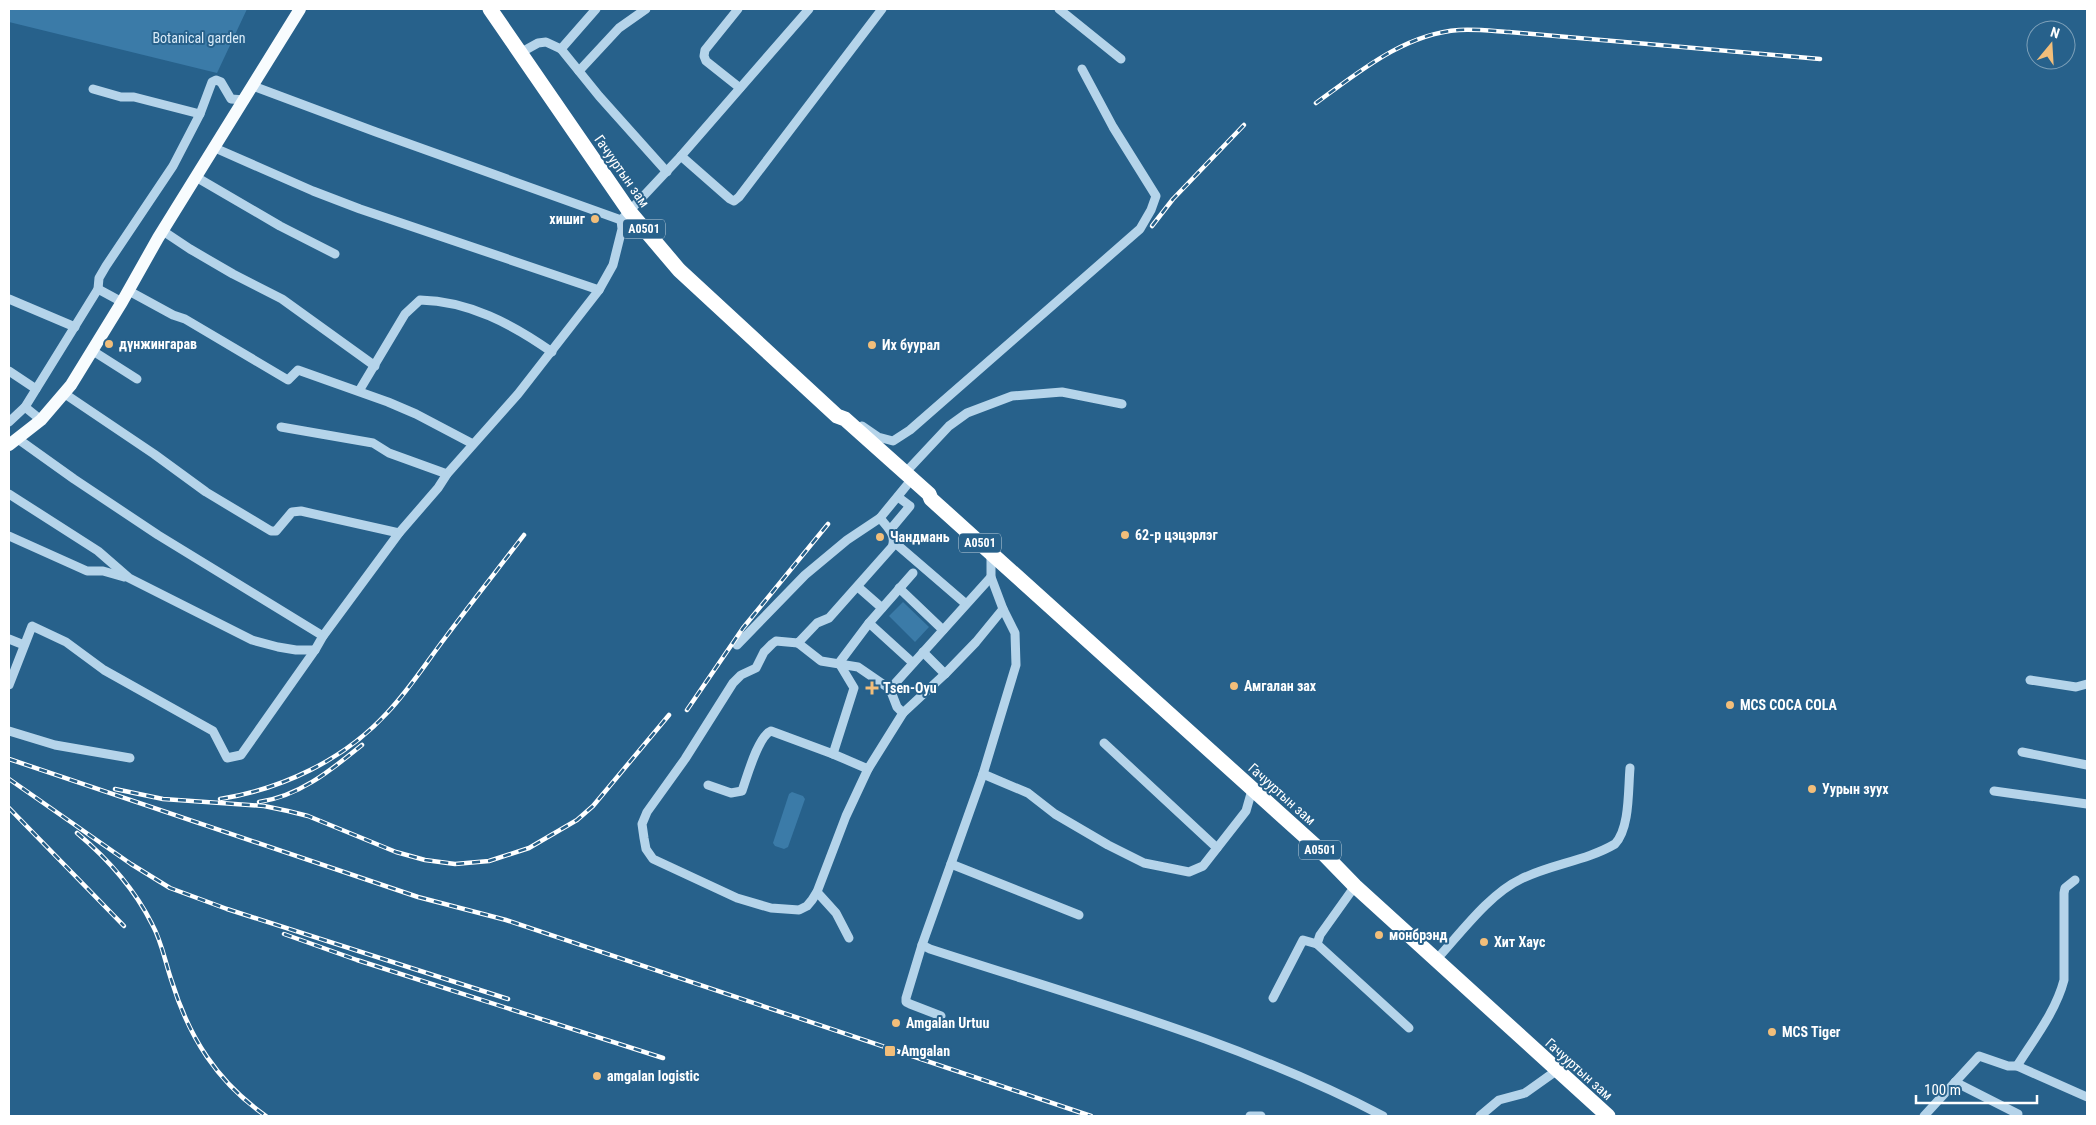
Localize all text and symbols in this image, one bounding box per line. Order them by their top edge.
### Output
north arrow [2026,20,2076,70]
text: N [2048,24,2062,42]
park label: Botanical garden [152,30,246,46]
street label: Гачууртын зам [591,132,653,210]
place label: хишиг [549,211,586,227]
marker: хишиг [589,213,601,225]
road number: A0501 [623,220,665,238]
place label: дүнжингарав [119,336,197,352]
place label: Их буурал [882,337,940,353]
marker: дүнжингарав [103,338,115,350]
marker: Их буурал [866,339,878,351]
place label: 62-р цэцэрлэг [1135,527,1218,543]
place label: Чандмань [890,529,950,545]
marker: 62-р цэцэрлэг [1119,529,1131,541]
marker: Чандмань [874,531,886,543]
road number: A0501 [959,534,1001,552]
place label: Амгалан зах [1244,678,1317,694]
place label: Tsen-Oyu [883,680,937,696]
marker: Амгалан зах [1228,680,1240,692]
marker: Tsen-Oyu [865,681,879,695]
place label: MCS COCA COLA [1740,697,1838,713]
marker: MCS COCA COLA [1724,699,1736,711]
street label: Гачууртын зам [1245,760,1319,828]
place label: Уурын зуух [1822,781,1889,797]
marker: Уурын зуух [1806,783,1818,795]
road number: A0501 [1299,840,1341,860]
place label: монбрэнд [1389,927,1447,943]
marker: монбрэнд [1373,929,1385,941]
place label: Хит Хаус [1494,934,1546,950]
marker: Хит Хаус [1478,936,1490,948]
place label: Amgalan Urtuu [906,1015,989,1031]
marker: Amgalan Urtuu [890,1017,902,1029]
place label: MCS Tiger [1782,1024,1841,1040]
marker: MCS Tiger [1766,1026,1778,1038]
street label: Гачууртын зам [1542,1035,1616,1103]
place label: Amgalan [901,1043,950,1059]
marker: Amgalan [883,1044,897,1058]
place label: amgalan logistic [607,1068,700,1084]
marker: amgalan logistic [591,1070,603,1082]
scale bar [1916,1072,2037,1104]
text: 100 m [1924,1081,1961,1099]

